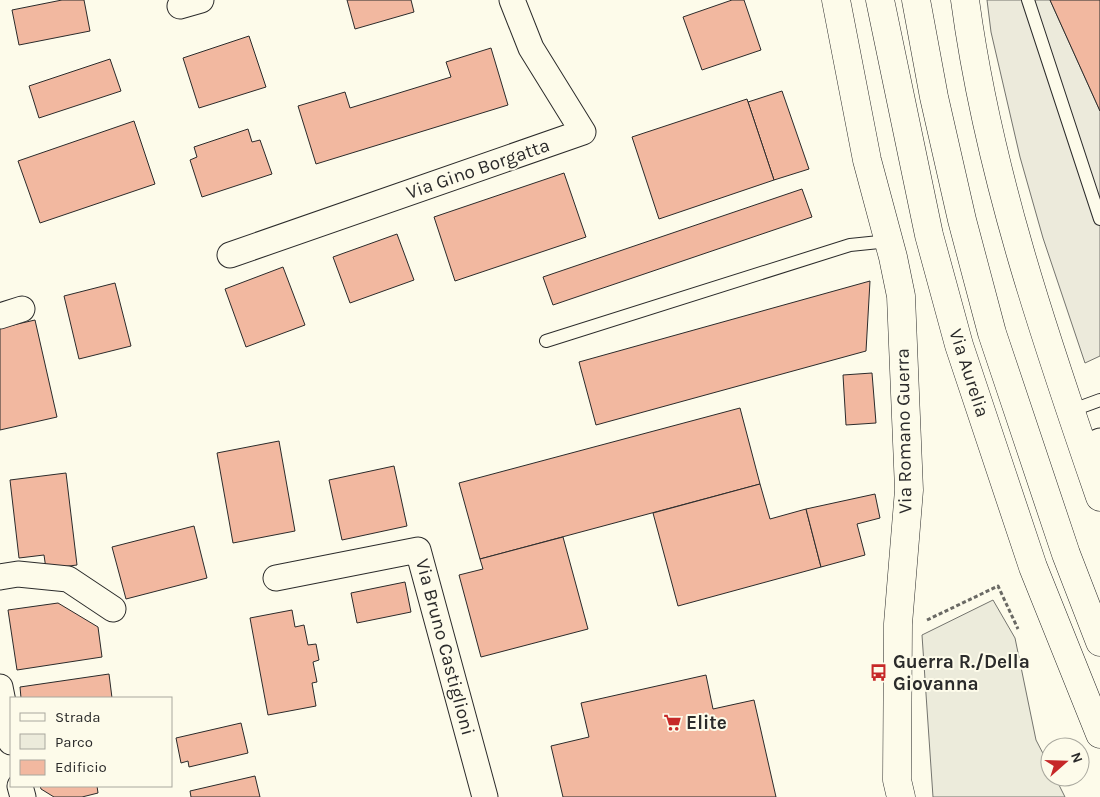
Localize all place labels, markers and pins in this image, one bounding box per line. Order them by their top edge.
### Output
place label: Guerra R./Della Giovanna [893,651,1030,695]
bus stop icon: Guerra R./Della Giovanna [869,663,889,683]
place label: Elite [686,712,727,734]
supermarket icon: Elite [662,713,682,733]

